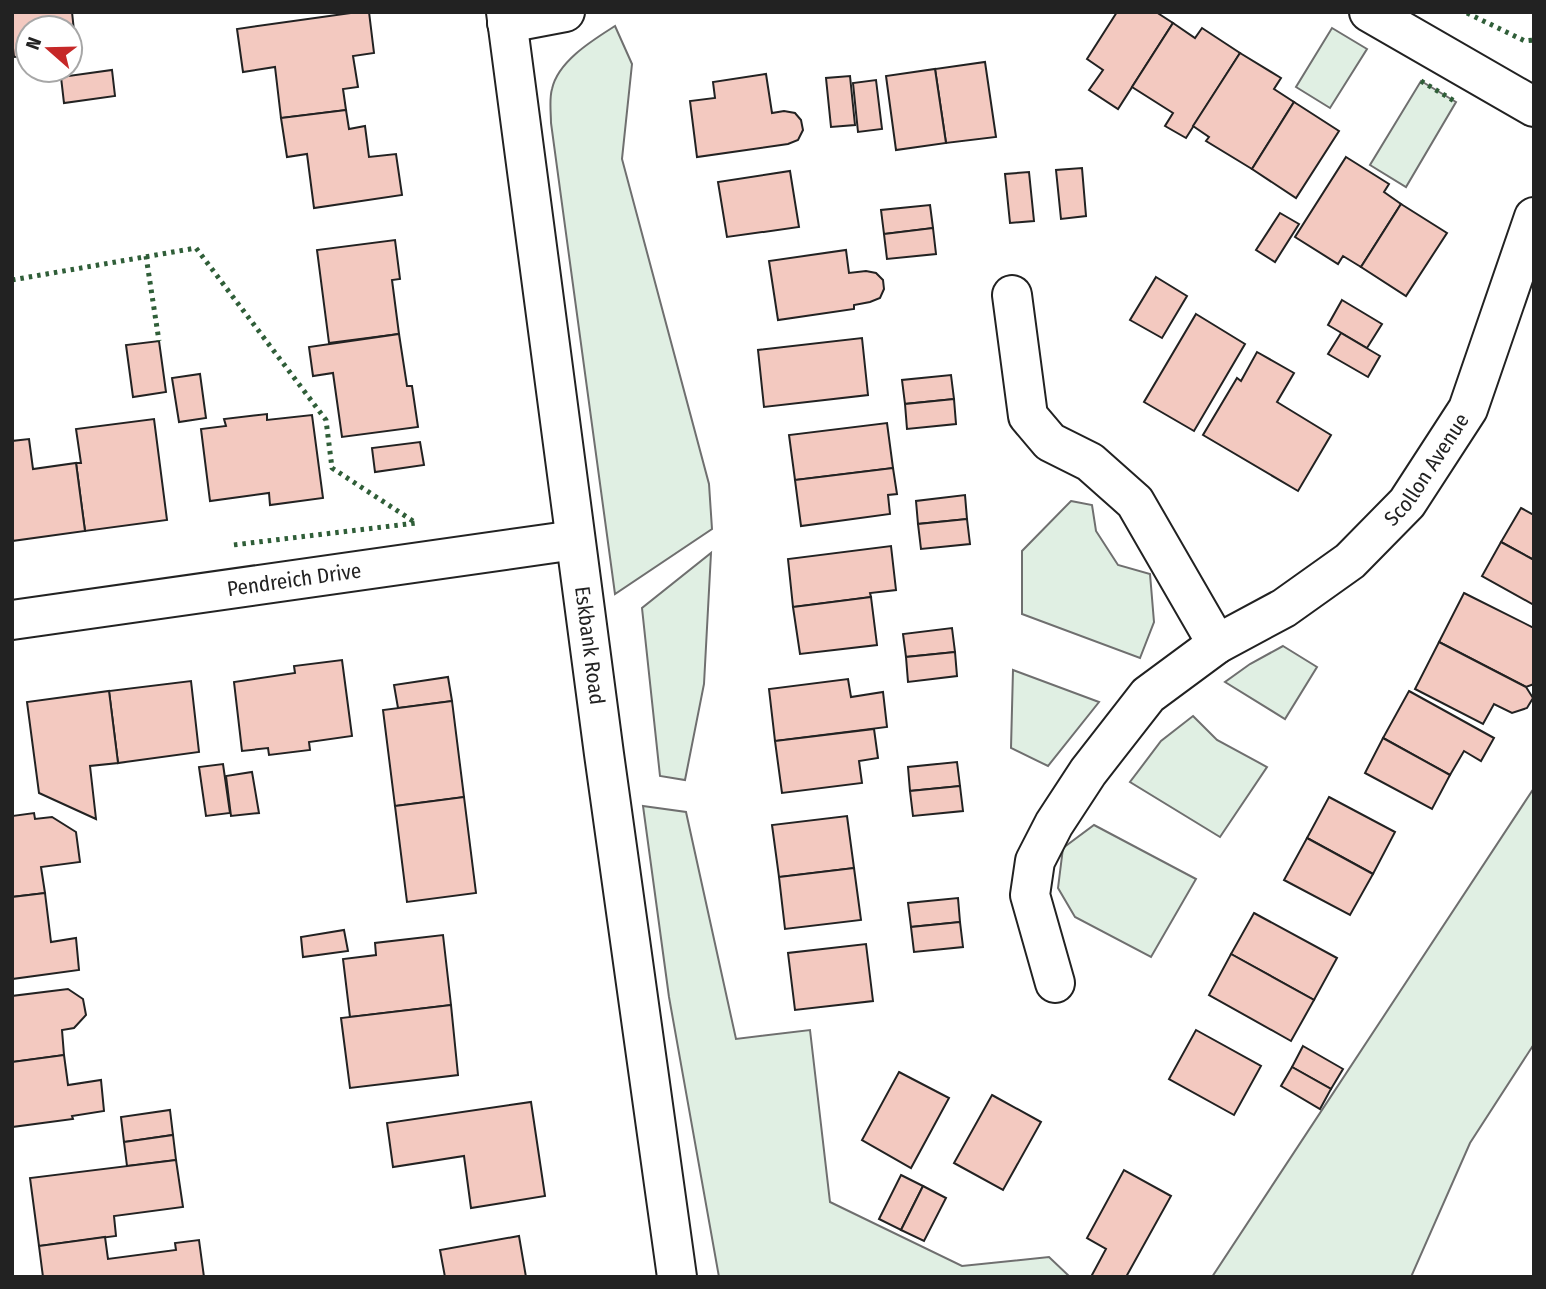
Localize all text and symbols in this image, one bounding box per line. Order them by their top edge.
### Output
north arrow [14,14,84,84]
text: N [21,34,46,53]
street label: Scollon Avenue [1379,408,1475,531]
street label: Pendreich Drive [226,558,363,602]
street label: Eskbank Road [569,585,610,706]

